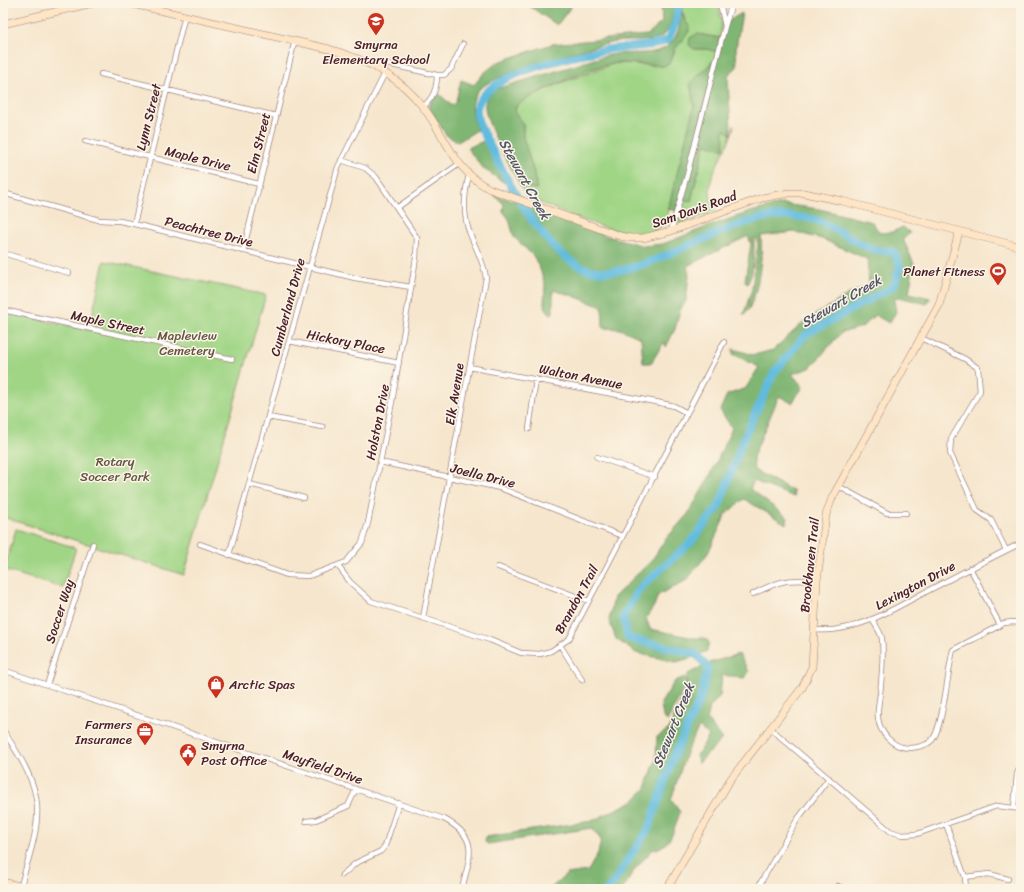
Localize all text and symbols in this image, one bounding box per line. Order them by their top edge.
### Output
school or university icon: Smyrna Elementary School [366,11,386,36]
place label: Smyrna Elementary School [322,33,430,71]
street label: Lynn Street [129,81,168,153]
street label: Elm Street [240,110,277,176]
water label: Stewart Creek [492,134,558,226]
street label: Maple Drive [163,139,234,178]
street label: Sam Davis Road [649,184,741,235]
street label: Peachtree Drive [162,209,255,254]
street label: Cumberland Drive [263,255,312,359]
place label: Planet Fitness [903,260,986,283]
sports icon: Planet Fitness [988,261,1008,286]
water label: Stewart Creek [796,267,888,335]
street label: Maple Street [69,303,147,342]
street label: Hickory Place [305,323,387,360]
park label: Mapleview Cemetery [157,324,218,362]
street label: Walton Avenue [537,357,625,396]
street label: Elk Avenue [438,361,471,427]
street label: Holston Drive [359,382,396,462]
park label: Rotary Soccer Park [80,450,150,488]
street label: Joella Drive [447,456,518,495]
street label: Brookhaven Trail [793,516,826,614]
street label: Lexington Drive [871,554,960,616]
street label: Brandon Trail [548,560,605,638]
street label: Soccer Way [38,576,81,646]
place label: Arctic Spas [228,673,296,696]
shop icon: Arctic Spas [206,674,226,699]
water label: Stewart Creek [645,677,703,772]
place label: Farmers Insurance [74,713,133,751]
office icon: Farmers Insurance [135,721,155,746]
place label: Smyrna Post Office [201,734,268,772]
public building icon: Smyrna Post Office [178,742,198,767]
street label: Mayfield Drive [280,742,366,791]

